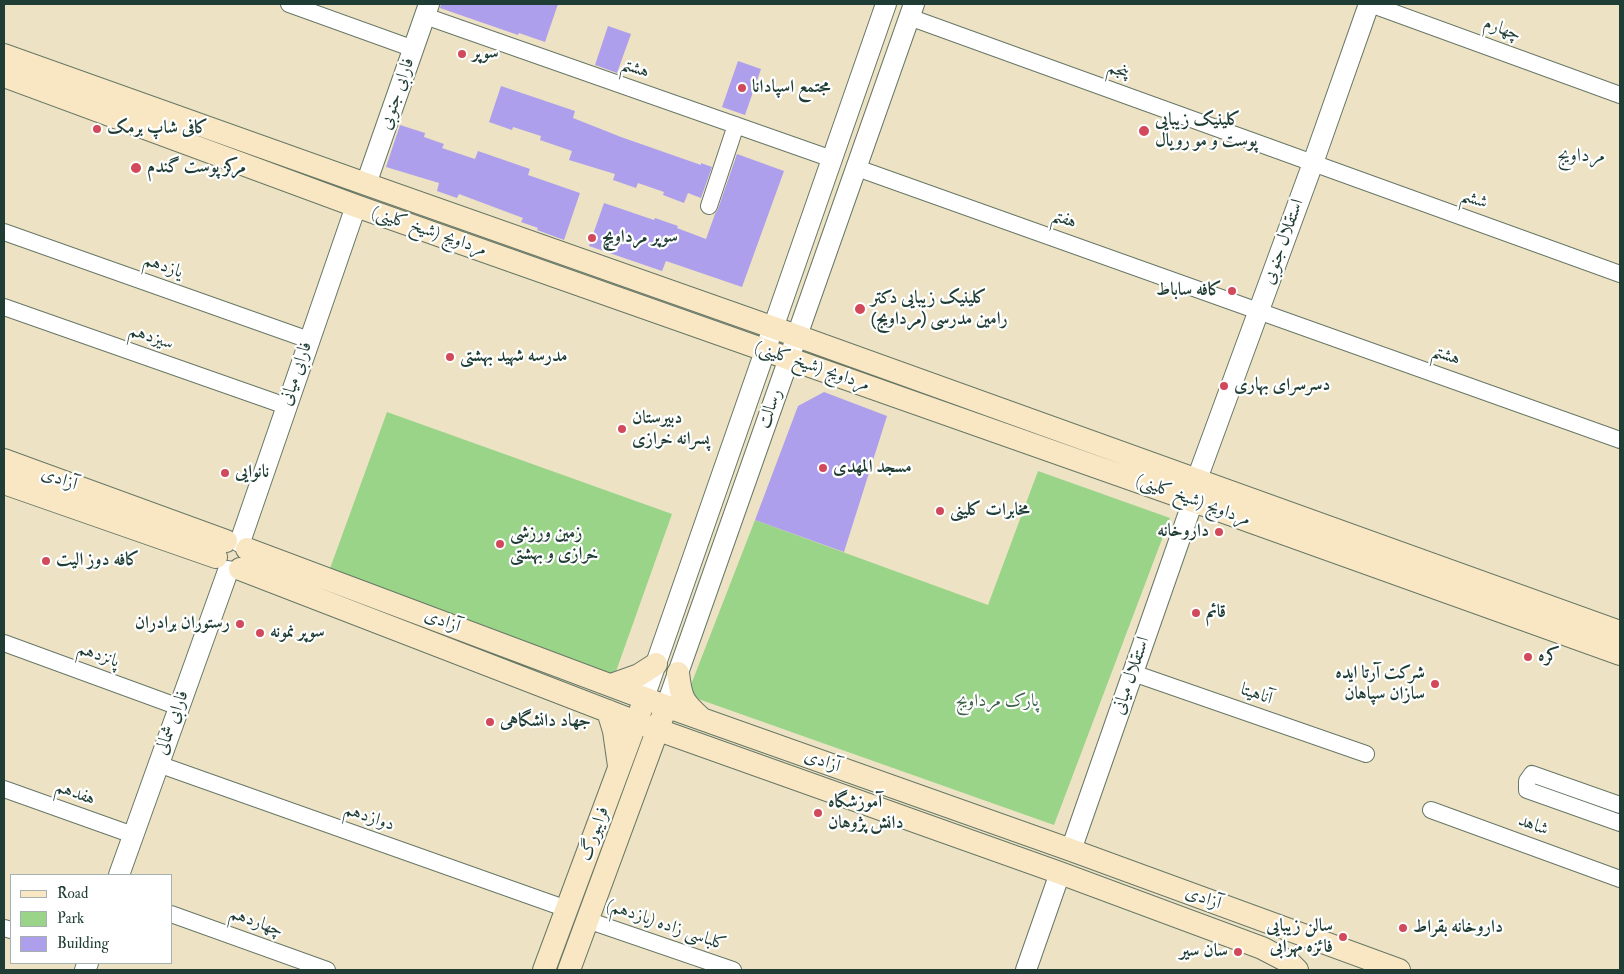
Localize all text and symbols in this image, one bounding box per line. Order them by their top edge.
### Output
street label: چهارم [1480,13,1524,47]
place label: سوپر [472,43,499,65]
marker: سوپر [456,48,468,60]
street label: هشتم [618,54,652,84]
street label: فارابی جنوبی [376,55,420,133]
street label: پنجم [1104,57,1132,85]
place label: مجتمع اسپادانا [752,77,830,99]
marker: مجتمع اسپادانا [736,82,748,94]
place label: کلینیک زیبایی پوست و مو رویال [1155,110,1257,152]
place label: کافی شاپ برمک [107,118,208,140]
marker: کافی شاپ برمک [91,123,103,135]
marker: کلینیک زیبایی پوست و مو رویال [1137,124,1151,138]
district label: مرداویج [1557,146,1605,168]
place label: مرکز پوست گندم [147,157,246,179]
marker: مرکز پوست گندم [129,161,143,175]
street label: ششم [1458,185,1490,215]
street label: استقلال جنوبی [1259,196,1309,288]
street label: مرداویج (شیخ کلینی) [368,202,490,262]
street label: هفتم [1049,206,1079,234]
place label: سوپر مرداویچ [602,227,678,249]
marker: سوپر مرداویچ [586,232,598,244]
street label: یازدهم [140,250,186,284]
place label: کافه ساباط [1156,280,1222,302]
marker: کافه ساباط [1226,285,1238,297]
place label: کلینیک زیبایی دکتر رامین مدرسی (مرداویج) [871,288,1008,330]
marker: کلینیک زیبایی دکتر رامین مدرسی (مرداویج) [853,302,867,316]
street label: سیزدهم [126,320,176,356]
street label: مرداویج (شیخ کلینی) [751,337,873,397]
street label: فارابی میانی [276,339,318,409]
street label: هشتم [1429,341,1463,371]
place label: مدرسه شهید بهشتی [460,346,568,368]
marker: مدرسه شهید بهشتی [444,351,456,363]
place label: دسرسرای بهاری [1234,375,1330,397]
marker: دسرسرای بهاری [1218,380,1230,392]
street label: رسالت [754,386,788,432]
place label: دبیرستان پسرانه خرازی [632,408,710,450]
marker: دبیرستان پسرانه خرازی [616,423,628,435]
place label: مسجد المهدی [833,457,912,479]
place label: نانوایی [235,462,269,484]
marker: مسجد المهدی [817,462,829,474]
street label: آزادی [38,464,80,496]
marker: نانوایی [219,467,231,479]
street label: مرداویج (شیخ کلینی) [1133,470,1253,532]
place label: مخابرات کلینی [950,500,1030,522]
marker: مخابرات کلینی [934,505,946,517]
place label: داروخانه [1157,521,1209,543]
place label: زمین ورزشی خرازی و بهشتی [510,523,598,566]
marker: داروخانه [1213,526,1225,538]
marker: زمین ورزشی خرازی و بهشتی [494,538,506,550]
place label: کافه دوز الیت [56,550,139,572]
marker: کافه دوز الیت [40,555,52,567]
place label: قائم [1206,602,1226,624]
street label: آزادی [421,605,463,639]
marker: قائم [1190,607,1202,619]
place label: رستوران برادران [135,613,230,635]
marker: رستوران برادران [234,618,246,630]
place label: سوپر نمونه [270,622,325,644]
marker: سوپر نمونه [254,627,266,639]
street label: استقلال میانی [1109,634,1155,718]
street label: پانزدهم [74,639,122,673]
place label: کره [1538,646,1560,668]
marker: کره [1522,651,1534,663]
place label: شرکت آرتا ایده سازان سپاهان [1335,663,1425,706]
marker: شرکت آرتا ایده سازان سپاهان [1429,678,1441,690]
street label: آناهیتا [1237,679,1275,711]
street label: فارابی شمالی [151,688,195,758]
park label: پارک مرداویج [955,691,1039,713]
place label: جهاد دانشگاهی [500,711,591,733]
marker: جهاد دانشگاهی [484,716,496,728]
street label: آزادی [801,746,843,778]
street label: هفدهم [52,777,98,811]
place label: آموزشگاه دانش پژوهان [828,792,904,834]
street label: دوازدهم [341,799,397,837]
street label: فرایبورگ [575,804,615,864]
marker: آموزشگاه دانش پژوهان [812,807,824,819]
street label: شاهد [1515,811,1551,841]
legend [10,874,172,964]
street label: آزادی [1182,883,1224,915]
text: Road [57,884,88,903]
street label: کلباسی زاده (یازدهم) [603,895,729,957]
street label: چهاردهم [226,903,286,943]
text: Park [57,909,84,928]
place label: سالن زیبایی فائزه مهرابی [1266,916,1333,959]
place label: داروخانه بقراط [1413,917,1503,939]
marker: داروخانه بقراط [1397,922,1409,934]
marker: سالن زیبایی فائزه مهرابی [1337,931,1349,943]
text: Building [57,934,109,953]
place label: سان سیر [1179,941,1228,963]
marker: سان سیر [1232,946,1244,958]

